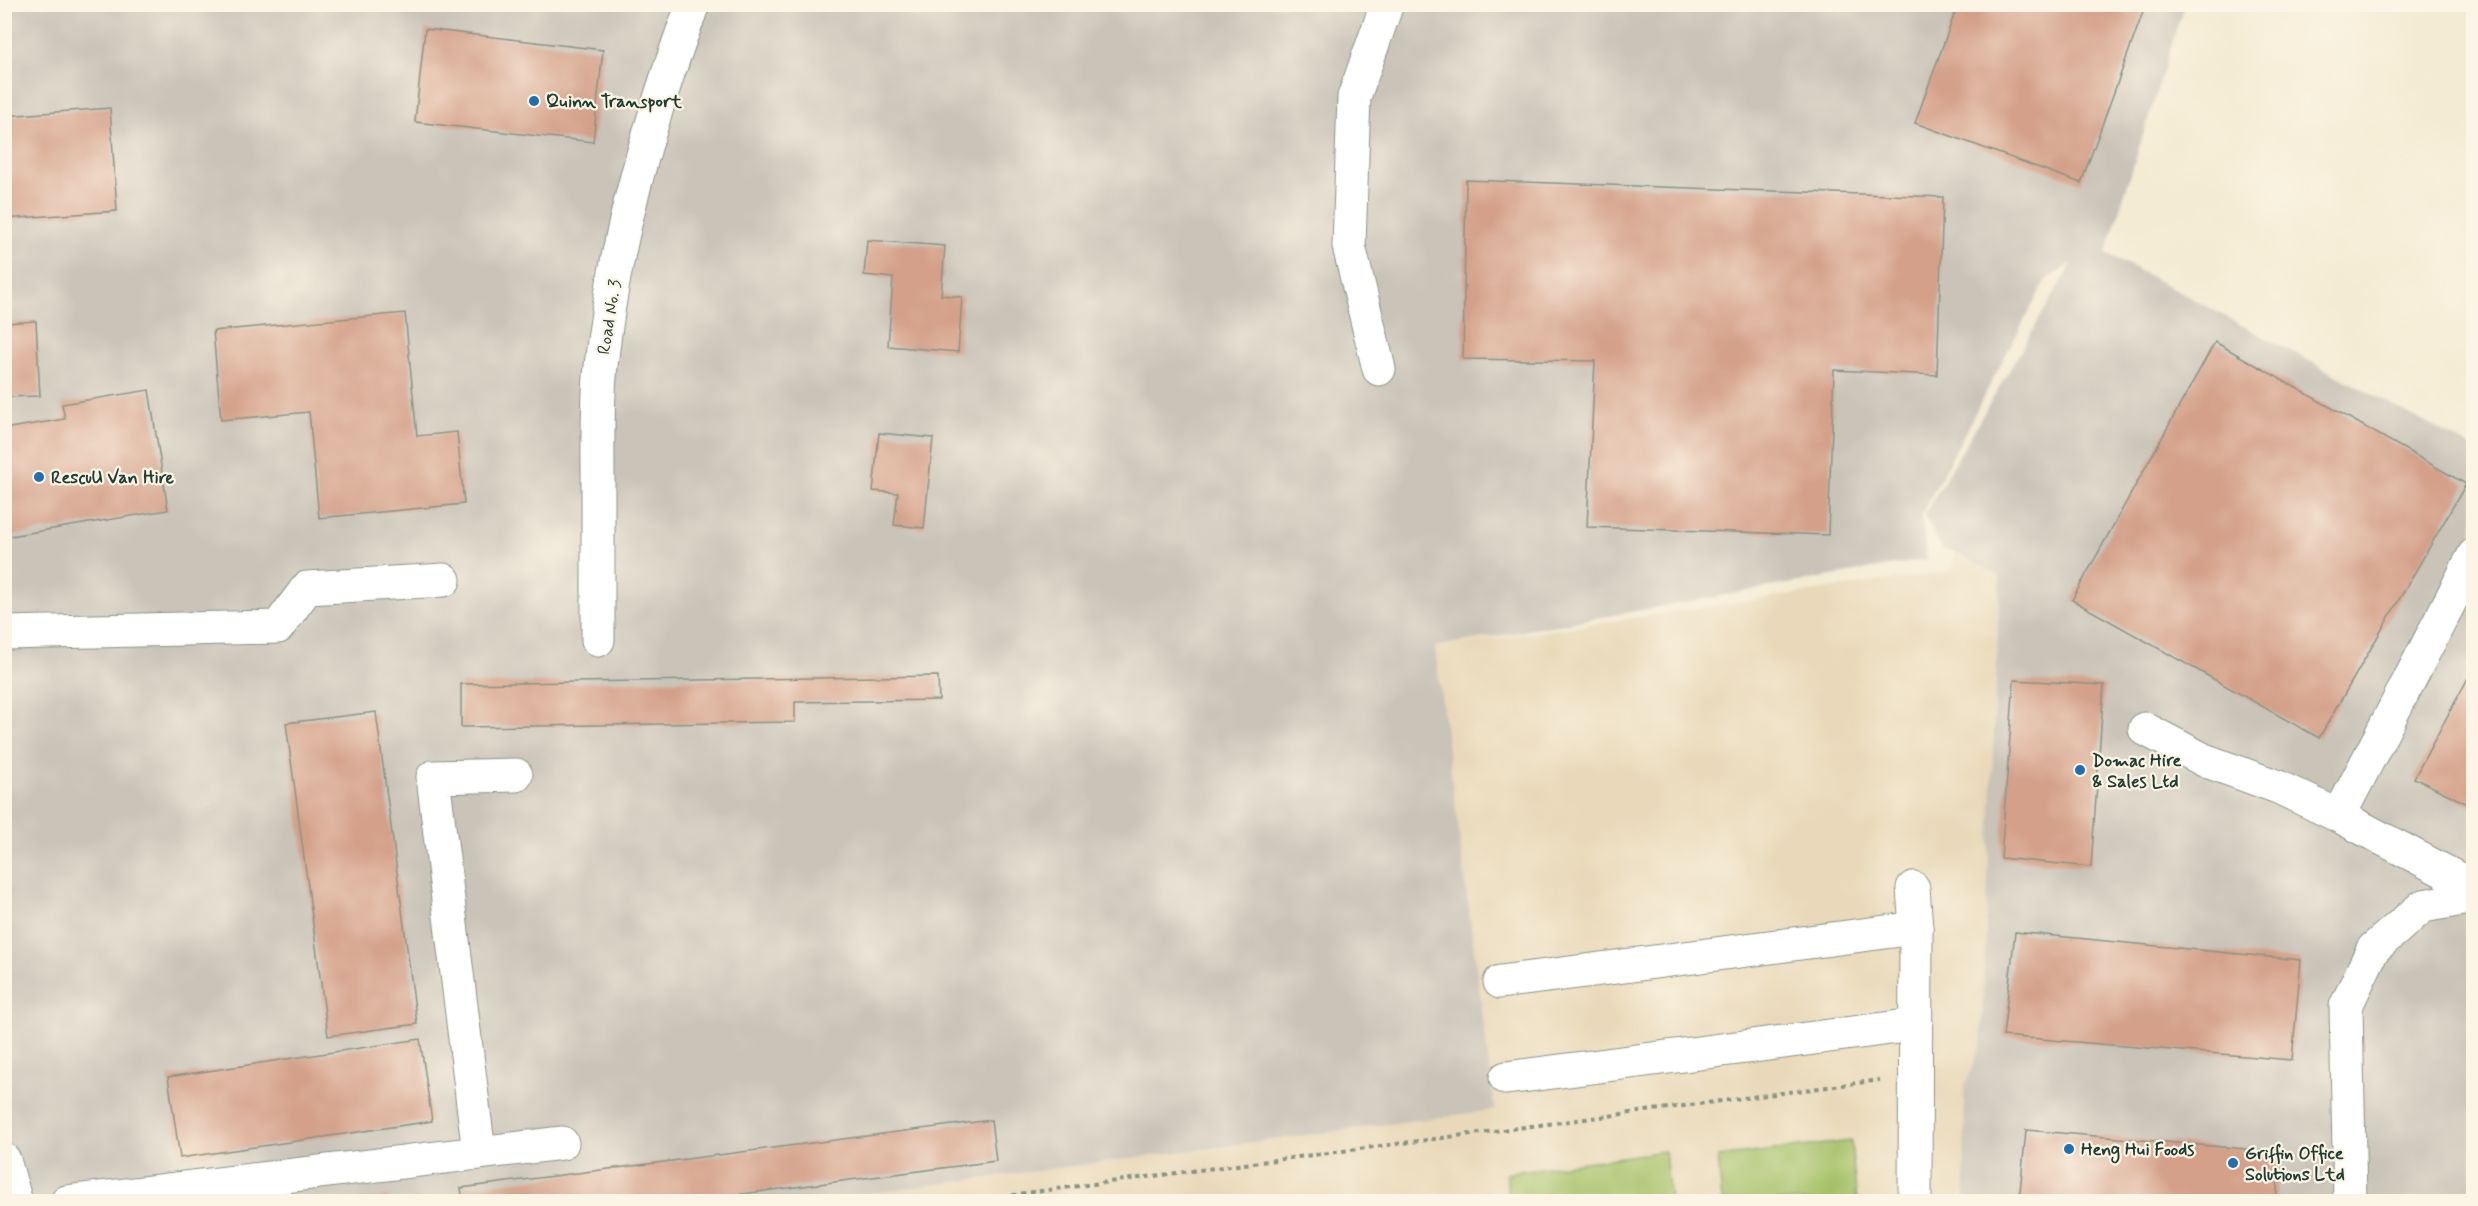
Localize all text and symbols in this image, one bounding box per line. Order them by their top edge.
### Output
place label: Quinn Transport [546,90,682,114]
marker: Quinn Transport [527,94,541,108]
street label: Road No. 3 [592,278,628,356]
place label: RescuU Van Hire [51,466,174,490]
marker: RescuU Van Hire [32,470,46,484]
place label: Domac Hire & Sales Ltd [2092,749,2182,794]
marker: Domac Hire & Sales Ltd [2073,763,2087,777]
place label: Heng Hui Foods [2081,1138,2194,1164]
marker: Heng Hui Foods [2062,1142,2076,1156]
place label: Griffin Office Solutions Ltd [2245,1142,2345,1187]
marker: Griffin Office Solutions Ltd [2226,1156,2240,1170]

